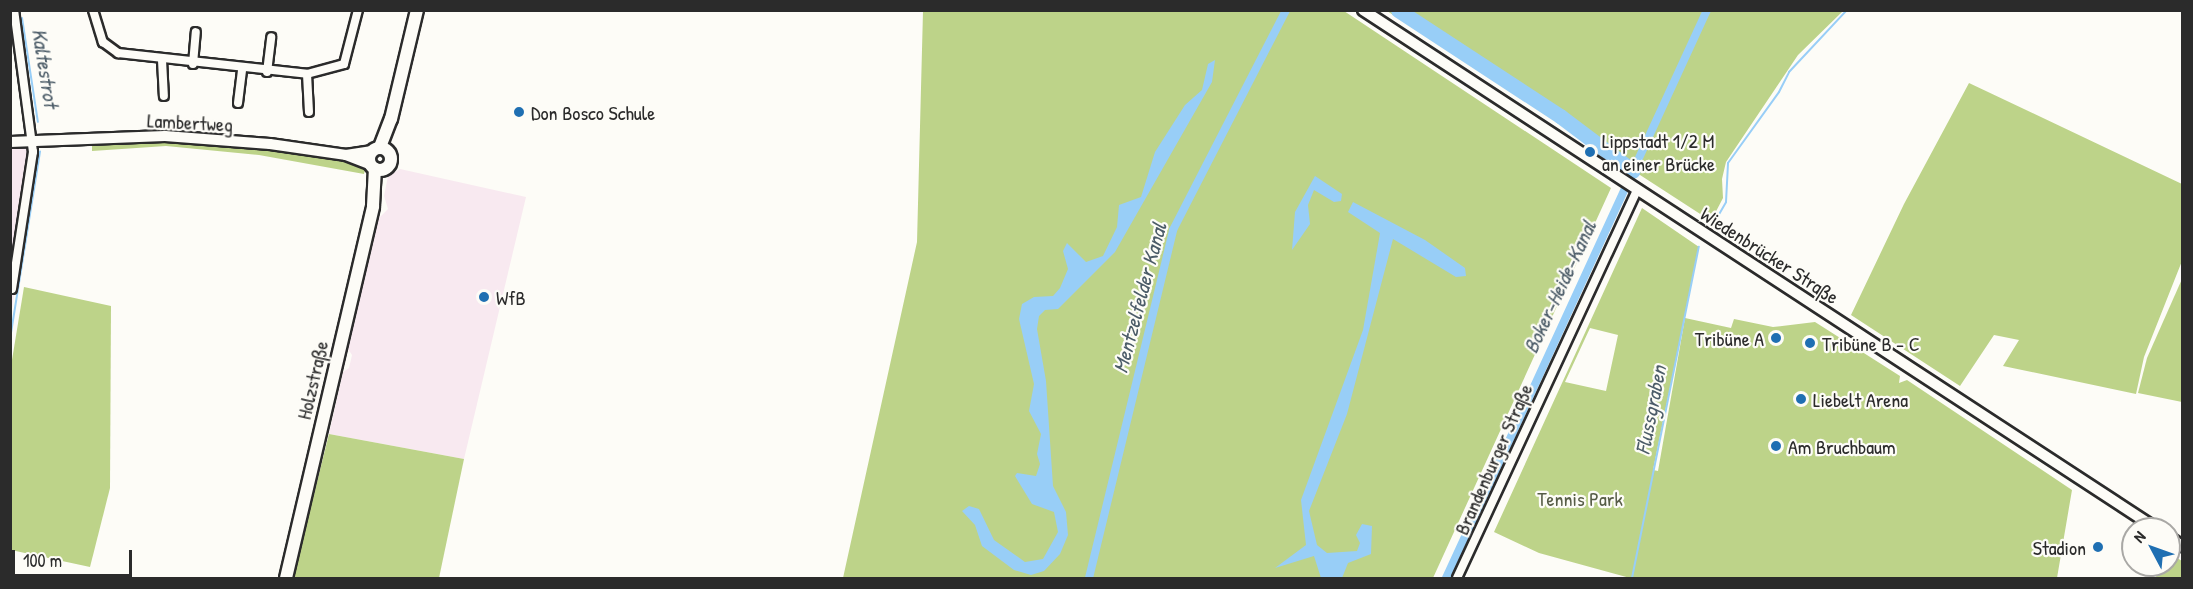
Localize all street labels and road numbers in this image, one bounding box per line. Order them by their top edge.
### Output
street label: Lambertweg [147,108,233,136]
street label: Wiedenbrücker Straße [1696,201,1844,309]
street label: Holzstraße [291,338,333,422]
street label: Brandenburger Straße [1449,380,1537,538]

